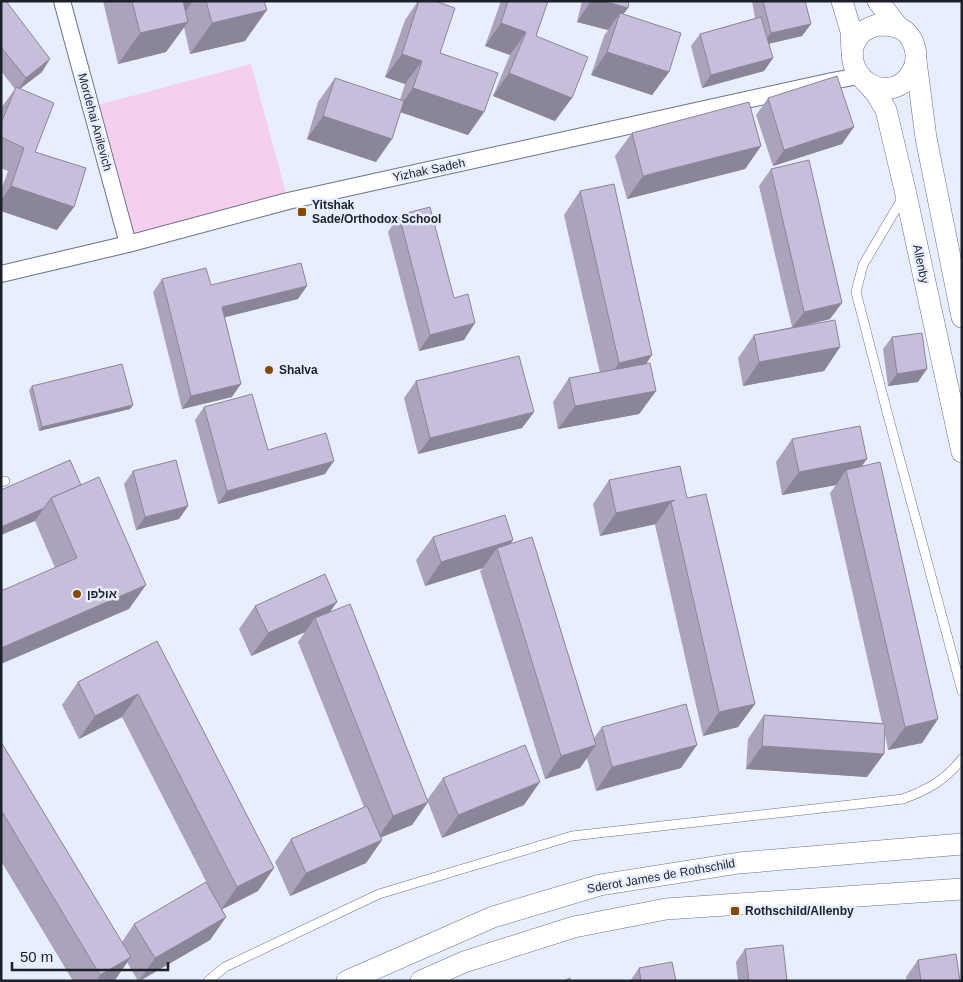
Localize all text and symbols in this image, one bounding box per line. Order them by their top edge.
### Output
street label: Mordehai Anilevich [75,72,115,172]
street label: Yizhak Sadeh [392,156,466,184]
place label: Yitshak Sade/Orthodox School [312,198,441,226]
marker: Yitshak Sade/Orthodox School [296,206,308,218]
street label: Allenby [910,243,932,285]
place label: Shalva [279,363,318,377]
marker: Shalva [263,364,275,376]
place label: אולפן [87,587,117,601]
marker: אולפן [71,588,83,600]
street label: Sderot James de Rothschild [586,856,736,896]
place label: Rothschild/Allenby [745,904,854,918]
marker: Rothschild/Allenby [729,905,741,917]
scale bar [12,940,169,972]
text: 50 m [20,948,53,965]

